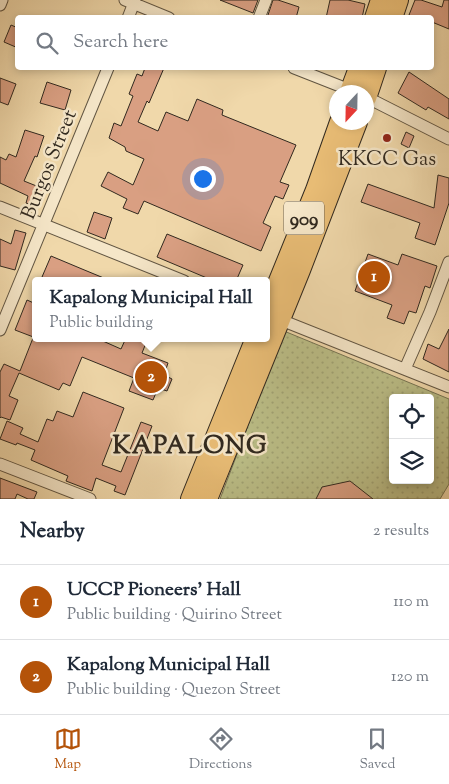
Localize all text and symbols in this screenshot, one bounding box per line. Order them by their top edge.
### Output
search box [15,15,434,70]
icon: search [33,29,61,57]
text: Search here [73,29,168,56]
north arrow [329,85,374,130]
street label: Burgos Street [15,106,86,224]
marker: KKCC Gas [381,132,393,144]
place label: KKCC Gas [338,146,436,175]
your location [190,166,216,192]
road number: 909 [284,202,324,234]
pin: 1 [358,258,390,296]
popup [32,277,270,342]
text: Kapalong Municipal Hall [49,285,253,312]
text: Public building [49,312,153,335]
pin: 2 [135,358,167,396]
map controls [389,394,434,484]
button: locate [389,394,434,439]
district label: KAPALONG [113,429,267,465]
button: layers [389,439,434,484]
text: Nearby [20,517,85,547]
text: 2 results [373,520,429,543]
text: UCCP Pioneers' Hall [67,577,241,604]
text: 1 [33,591,39,614]
text: 110 m [393,591,429,614]
text: Public building · Quirino Street [67,604,282,627]
text: Kapalong Municipal Hall [67,652,270,679]
text: 2 [32,666,40,689]
text: 120 m [391,666,429,689]
text: Public building · Quezon Street [67,679,281,702]
tab: Map [54,725,82,775]
tab: Directions [189,725,252,775]
tab: Saved [359,725,395,775]

